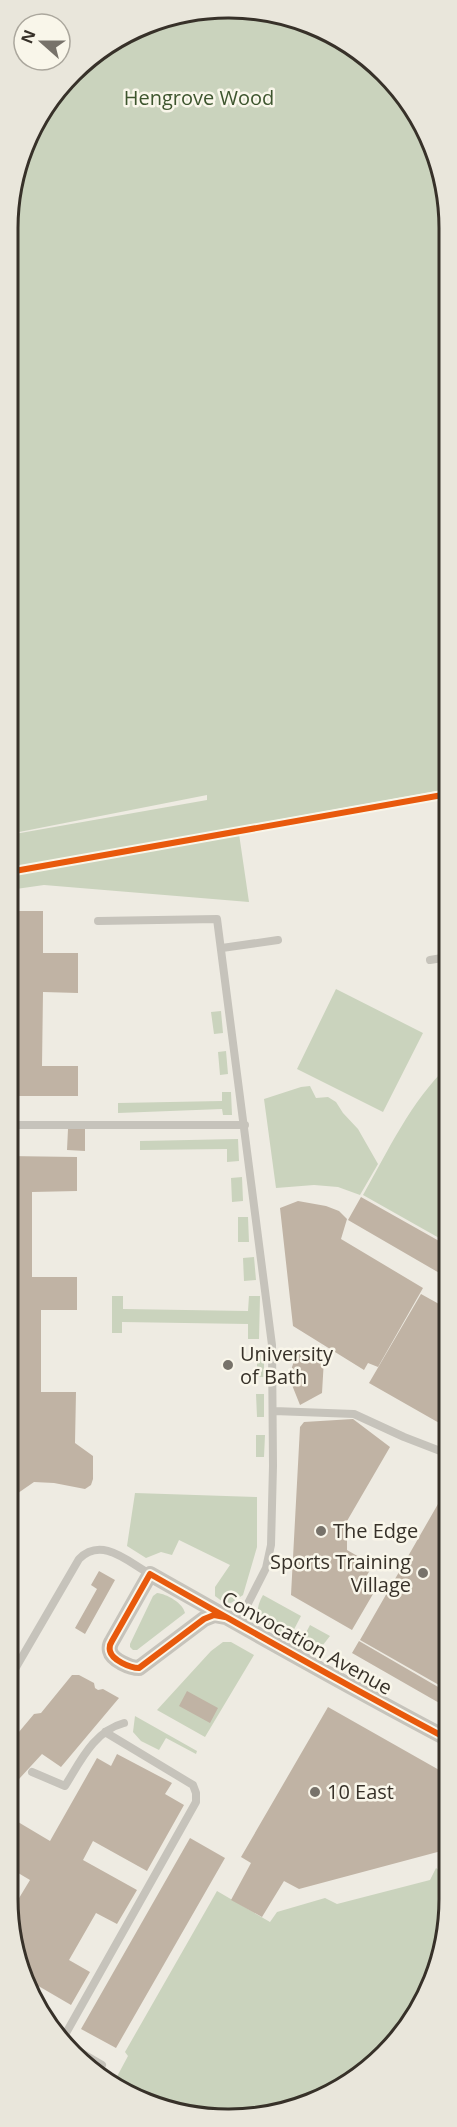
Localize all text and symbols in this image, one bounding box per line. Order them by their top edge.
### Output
north arrow [12,12,72,72]
text: N [15,27,41,47]
park label: Hengrove Wood [124,84,274,111]
place label: University of Bath [240,1340,334,1390]
marker: University of Bath [221,1358,235,1372]
place label: The Edge [333,1517,418,1544]
marker: The Edge [314,1524,328,1538]
place label: Sports Training Village [270,1548,411,1598]
marker: Sports Training Village [416,1566,430,1580]
street label: Convocation Avenue [217,1584,397,1701]
place label: 10 East [327,1778,394,1805]
marker: 10 East [308,1785,322,1799]

